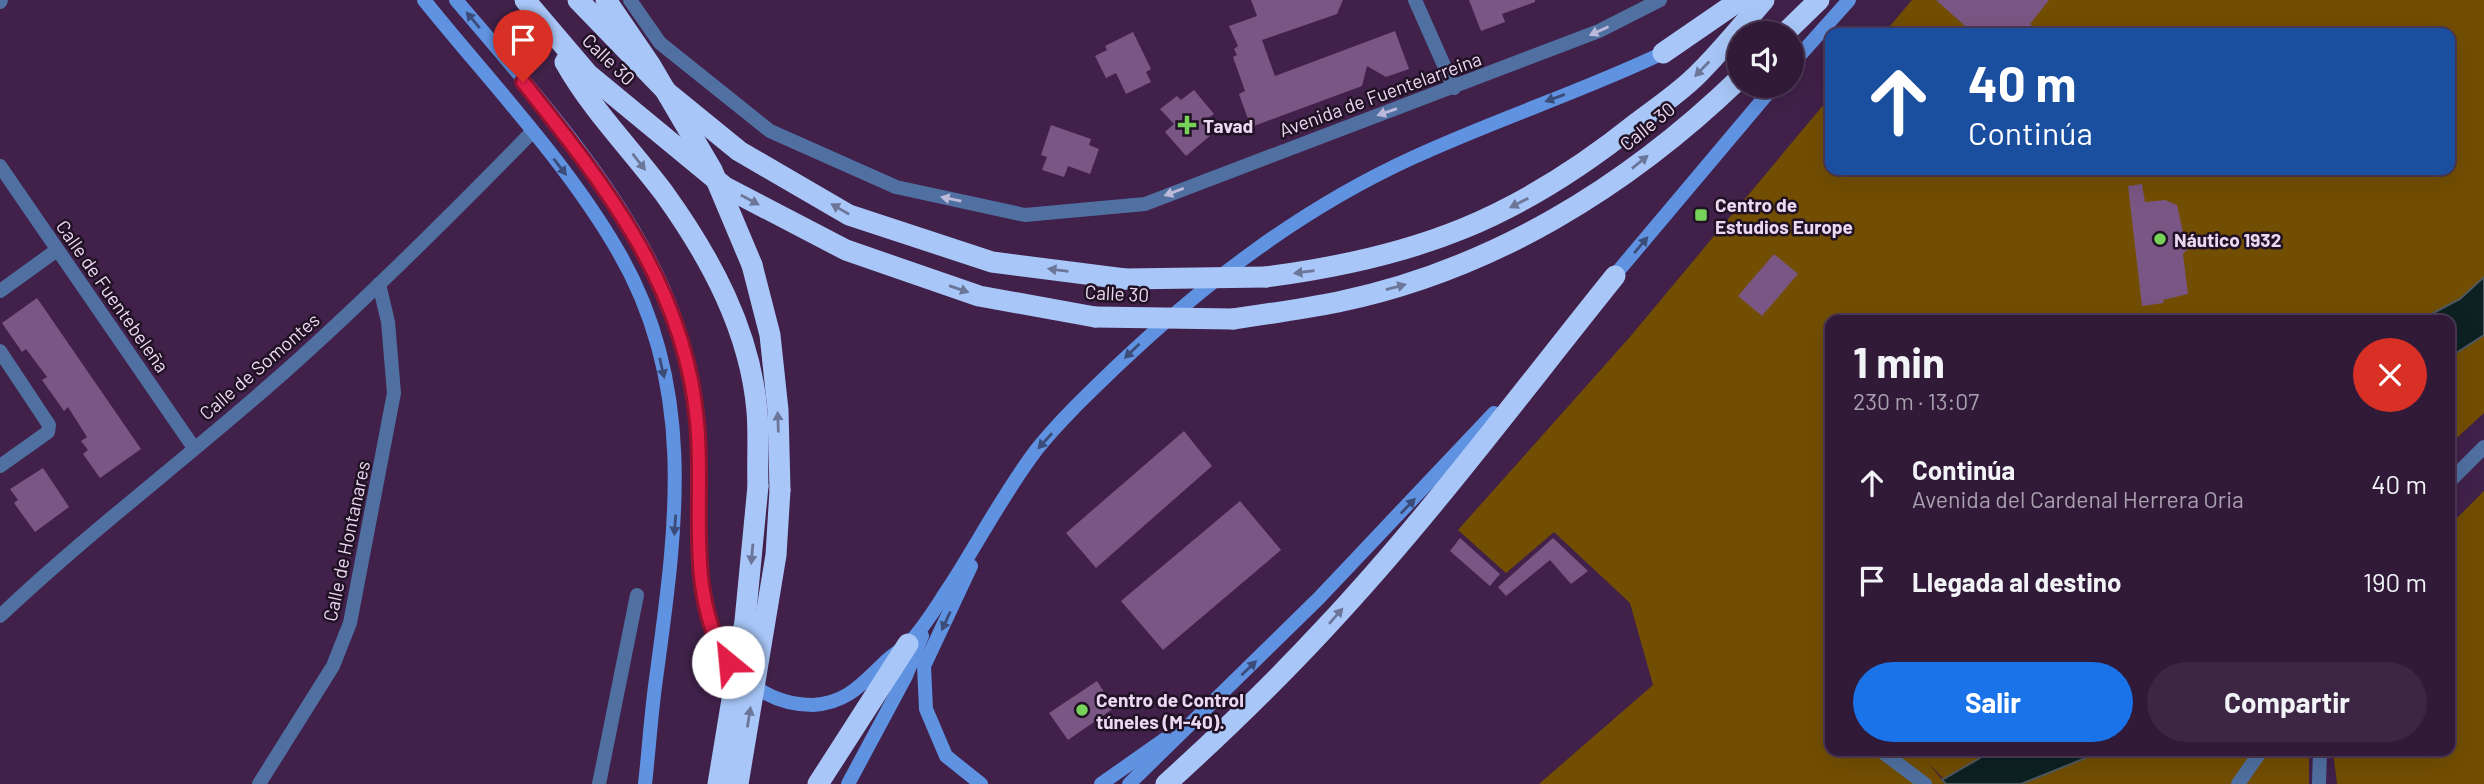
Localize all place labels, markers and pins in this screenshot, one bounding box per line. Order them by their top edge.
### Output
pin [493,10,553,82]
place label: Tavad [1203,114,1253,137]
marker: Tavad [1177,115,1197,135]
place label: Centro de Estudios Europe [1715,193,1853,238]
marker: Centro de Estudios Europe [1693,207,1709,223]
place label: Náutico 1932 [2174,228,2281,251]
marker: Náutico 1932 [2152,231,2168,247]
place label: Centro de Control túneles (M-40). [1096,688,1244,733]
marker: Centro de Control túneles (M-40). [1074,702,1090,718]

